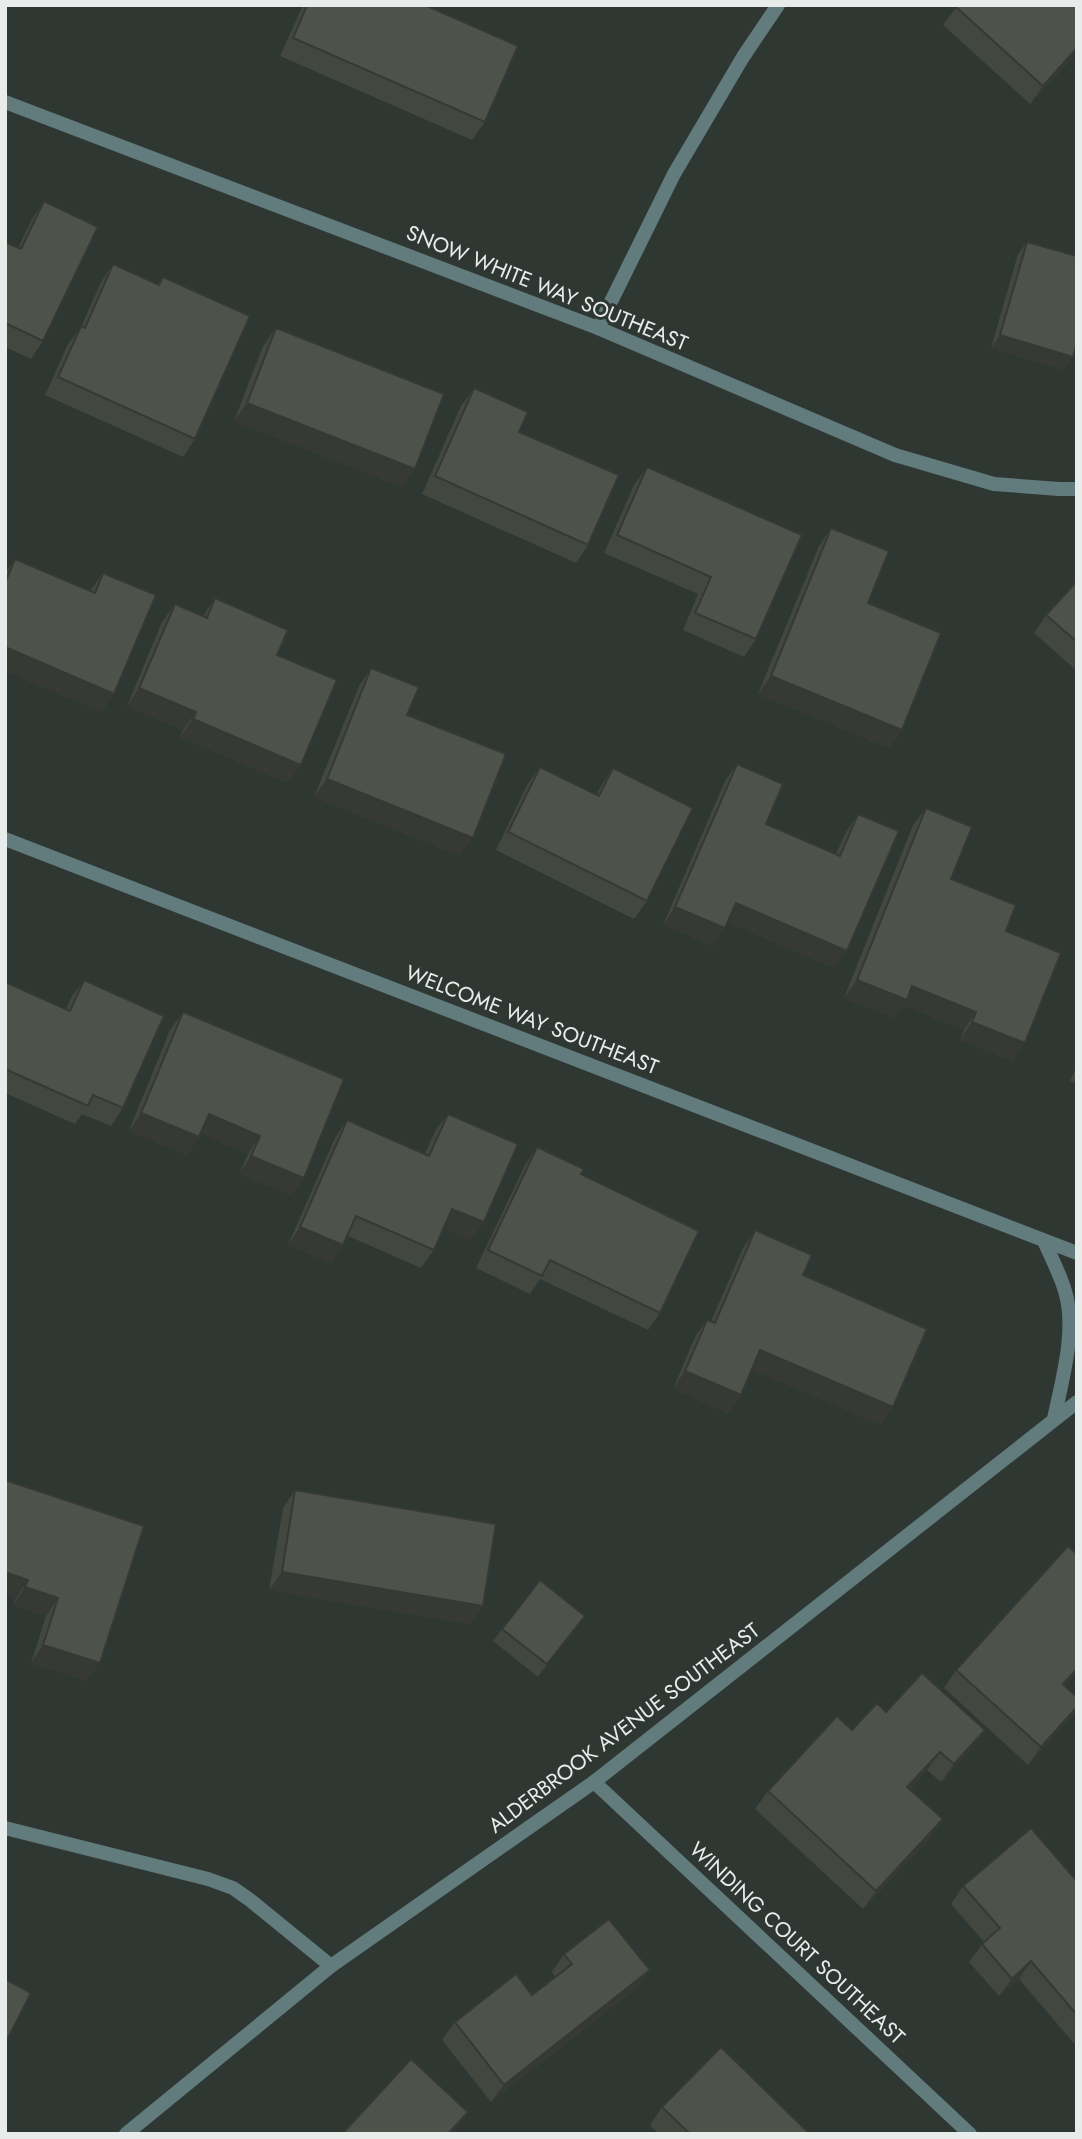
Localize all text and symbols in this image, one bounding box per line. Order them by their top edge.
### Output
street label: SNOW WHITE WAY SOUTHEAST [402,218,693,358]
street label: WELCOME WAY SOUTHEAST [401,958,663,1082]
street label: ALDERBROOK AVENUE SOUTHEAST [482,1616,766,1840]
street label: WINDING COURT SOUTHEAST [683,1835,912,2051]

